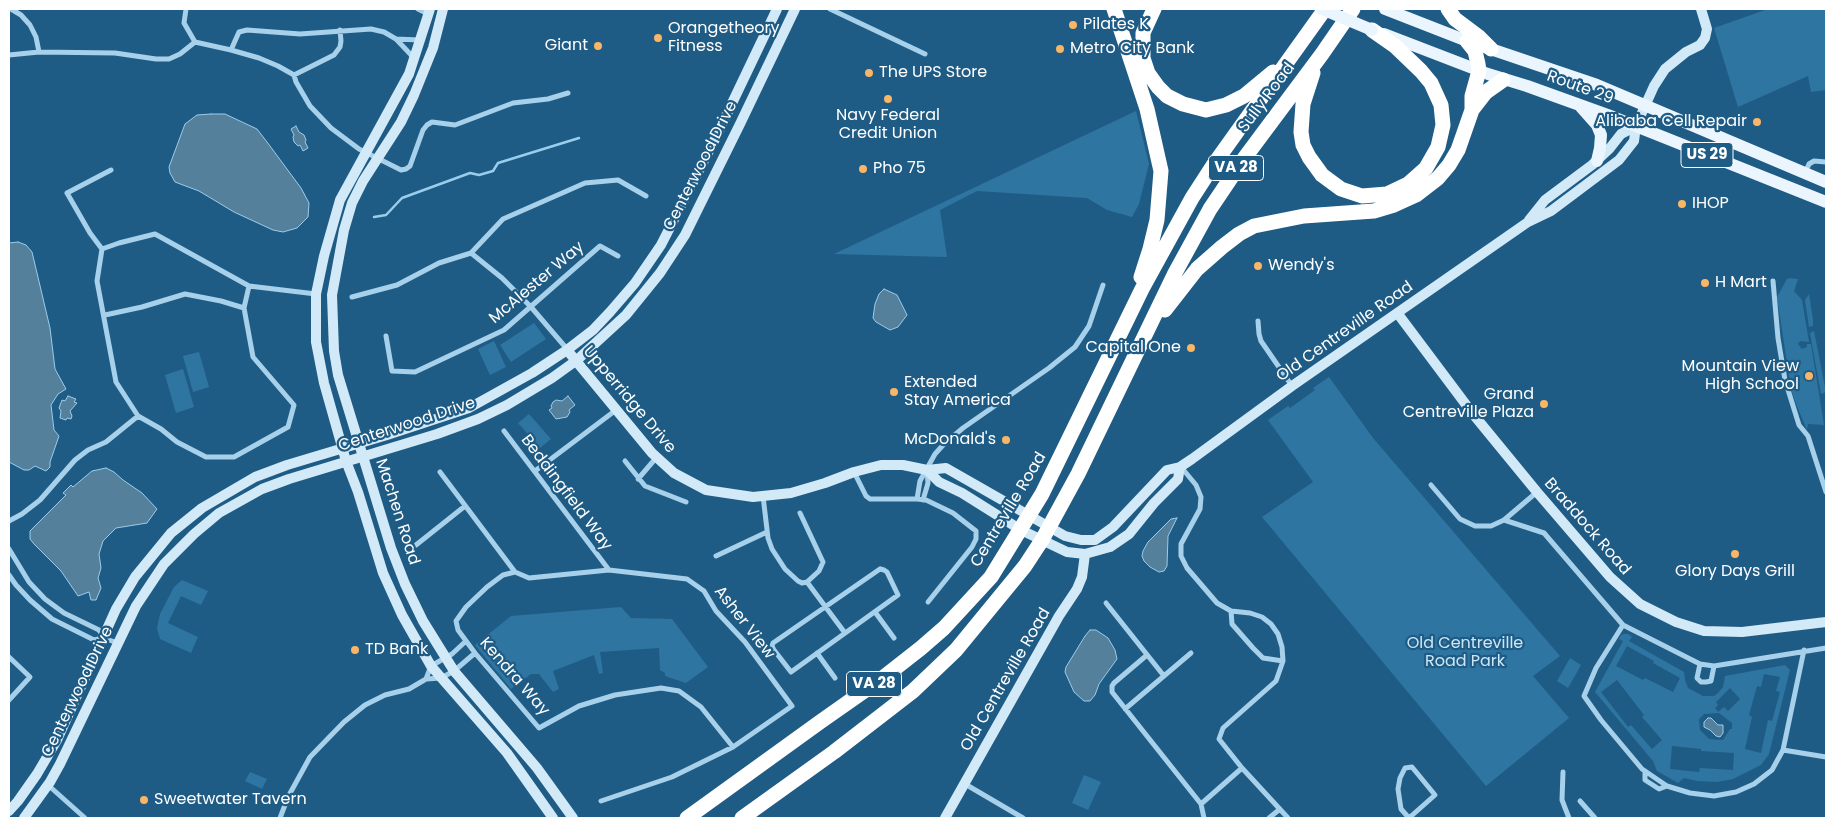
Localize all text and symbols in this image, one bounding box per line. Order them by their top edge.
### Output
place label: Pilates K [1083,15,1149,35]
place label: Orangetheory Fitness [668,19,780,57]
marker: Pilates K [1067,19,1079,31]
marker: Orangetheory Fitness [652,32,664,44]
place label: Giant [545,36,588,56]
place label: Metro City Bank [1070,39,1194,59]
marker: Giant [592,40,604,52]
marker: Metro City Bank [1054,43,1066,55]
street label: Sully Road [1235,59,1299,137]
place label: The UPS Store [879,63,987,83]
marker: The UPS Store [863,67,875,79]
street label: Route 29 [1544,67,1616,109]
marker: Navy Federal Credit Union [882,93,894,105]
street label: Centerwood Drive [660,98,742,234]
place label: Navy Federal Credit Union [836,106,940,144]
place label: Alibaba Cell Repair [1595,112,1747,132]
marker: Alibaba Cell Repair [1751,116,1763,128]
road number: US 29 [1681,142,1733,168]
road number: VA 28 [1208,156,1264,180]
place label: Pho 75 [873,159,926,179]
marker: Pho 75 [857,163,869,175]
place label: IHOP [1692,194,1729,214]
marker: IHOP [1676,198,1688,210]
street label: McAlester Way [486,238,588,328]
place label: Wendy's [1268,256,1334,276]
marker: Wendy's [1252,260,1264,272]
place label: H Mart [1715,273,1767,293]
marker: H Mart [1699,277,1711,289]
street label: Old Centreville Road [1273,278,1417,386]
place label: Capital One [1085,338,1181,358]
street label: Upperridge Drive [579,342,679,458]
marker: Capital One [1185,342,1197,354]
place label: Mountain View High School [1682,357,1799,395]
marker: Mountain View High School [1803,370,1815,382]
place label: Extended Stay America [904,373,1011,411]
place label: Grand Centreville Plaza [1403,385,1534,423]
marker: Extended Stay America [888,386,900,398]
street label: Centerwood Drive [336,394,478,456]
marker: Grand Centreville Plaza [1538,398,1550,410]
place label: McDonald's [904,430,996,450]
street label: Beddingfield Way [516,431,616,555]
marker: McDonald's [1000,434,1012,446]
street label: Centreville Road [967,449,1051,571]
street label: Machen Road [371,456,423,568]
street label: Braddock Road [1540,475,1634,579]
marker: Glory Days Grill [1729,548,1741,560]
place label: Glory Days Grill [1675,562,1795,582]
street label: Asher View [710,583,778,663]
street label: Old Centreville Road [957,605,1055,755]
street label: Centerwood Drive [38,624,118,760]
street label: Kendra Way [475,634,553,720]
park label: Old Centreville Road Park [1407,634,1523,672]
place label: TD Bank [365,640,428,660]
marker: TD Bank [349,644,361,656]
road number: VA 28 [846,672,902,696]
place label: Sweetwater Tavern [154,790,307,810]
marker: Sweetwater Tavern [138,794,150,806]

